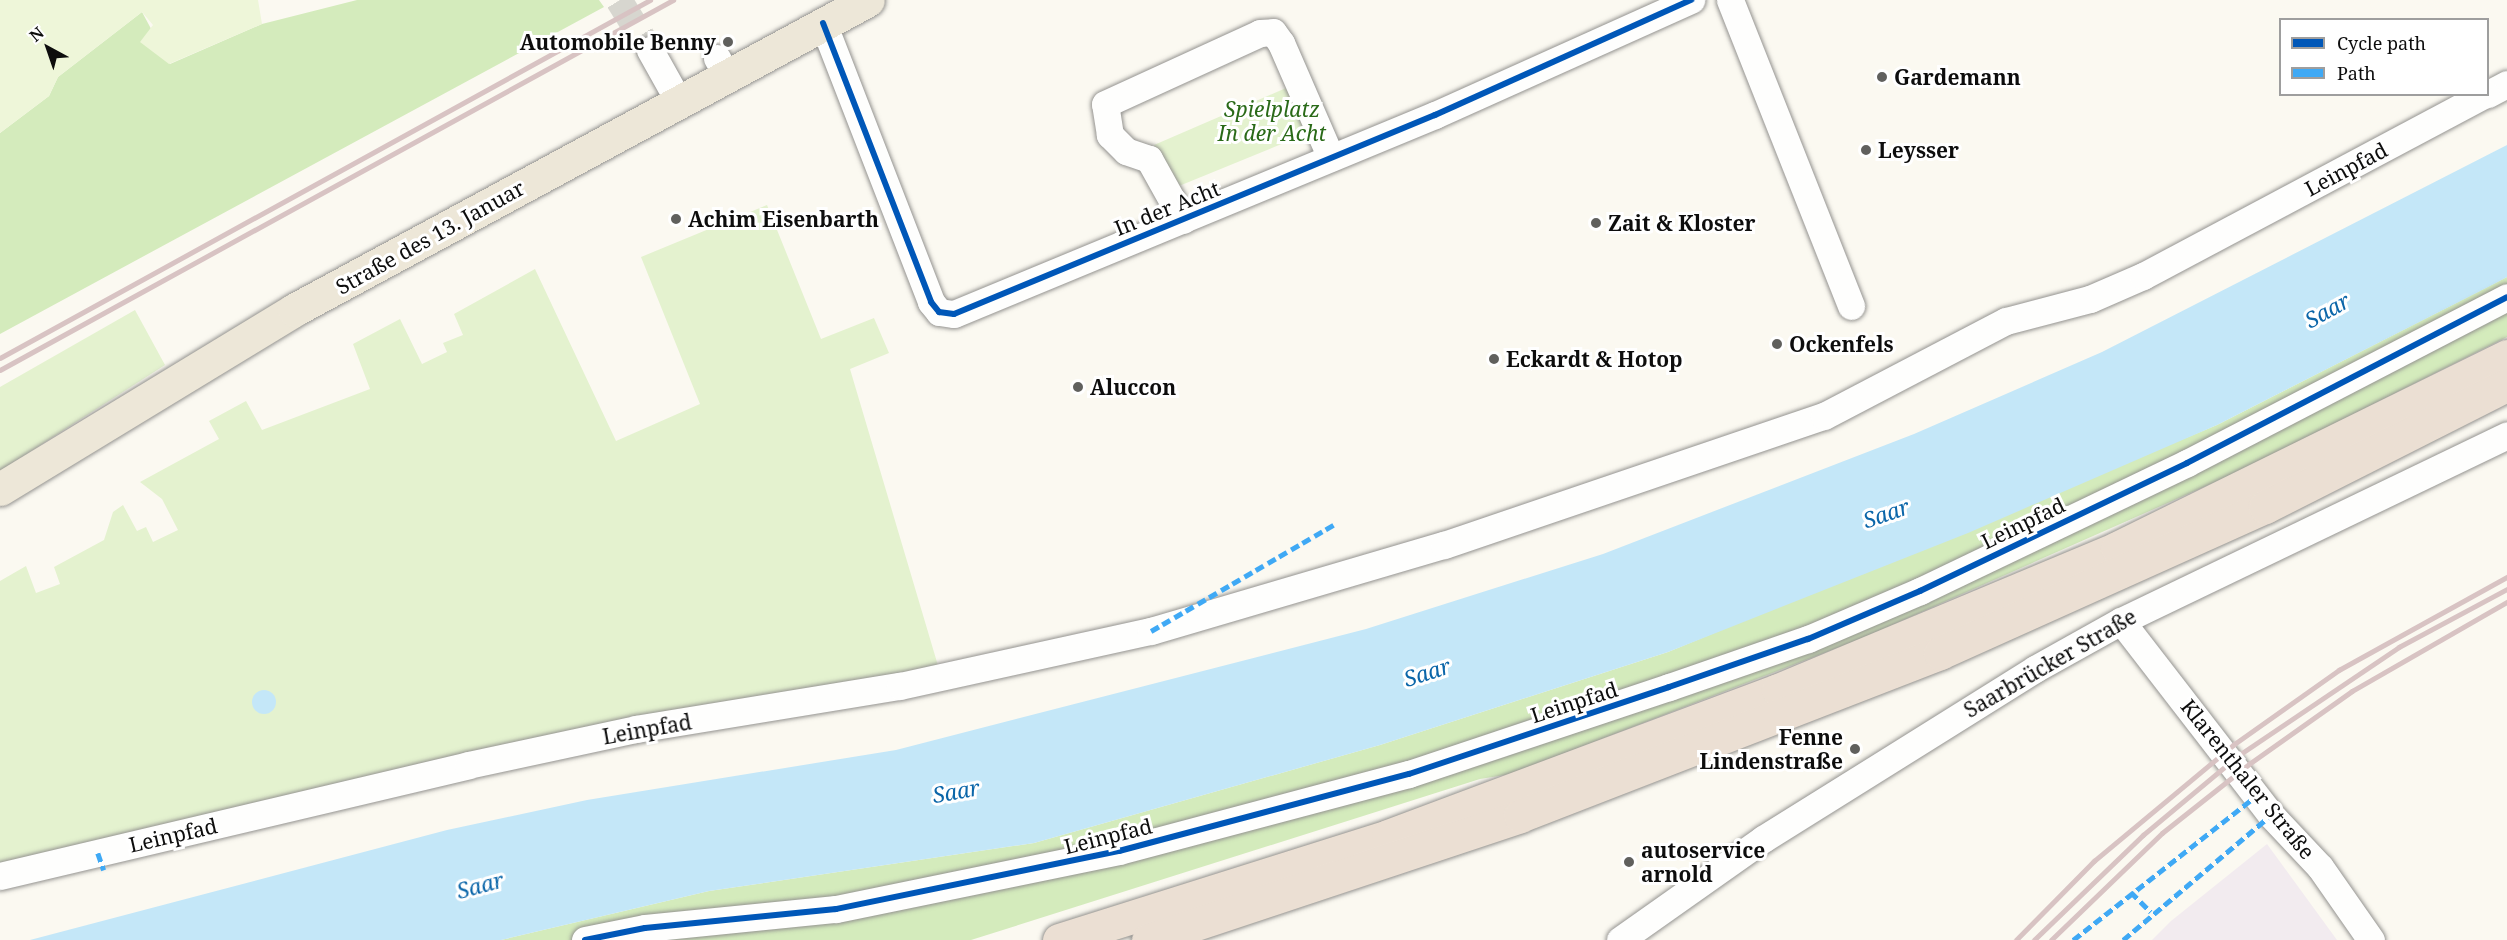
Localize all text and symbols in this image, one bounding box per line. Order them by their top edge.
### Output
north arrow [18,18,78,78]
legend [2279,18,2489,96]
text: N [25,22,48,47]
place label: Automobile Benny [520,29,716,55]
text: Cycle path [2337,31,2426,55]
marker: Automobile Benny [721,35,735,49]
text: Path [2337,61,2376,85]
place label: Gardemann [1894,64,2021,90]
marker: Gardemann [1875,70,1889,84]
park label: Spielplatz In der Acht [1218,96,1326,146]
place label: Leysser [1878,137,1959,163]
street label: Leinpfad [2300,137,2392,201]
marker: Leysser [1859,143,1873,157]
street label: Straße des 13. Januar [331,175,529,299]
street label: In der Acht [1111,175,1223,241]
place label: Achim Eisenbarth [688,206,879,232]
place label: Zait & Kloster [1608,210,1756,236]
marker: Achim Eisenbarth [669,212,683,226]
marker: Zait & Kloster [1589,216,1603,230]
water label: Saar [2300,287,2354,333]
place label: Ockenfels [1789,331,1894,357]
marker: Ockenfels [1770,337,1784,351]
place label: Eckardt & Hotop [1506,346,1683,372]
marker: Eckardt & Hotop [1487,352,1501,366]
place label: Aluccon [1090,374,1176,400]
marker: Aluccon [1071,380,1085,394]
street label: Leinpfad [1977,492,2069,554]
water label: Saar [1859,493,1913,533]
street label: Saarbrücker Straße [1959,603,2141,723]
water label: Saar [1400,652,1454,692]
street label: Leinpfad [1527,676,1621,728]
street label: Klarenthaler Straße [2176,694,2320,864]
street label: Leinpfad [601,709,693,749]
place label: Fenne Lindenstraße [1700,724,1843,774]
marker: Fenne Lindenstraße [1848,742,1862,756]
water label: Saar [930,774,982,808]
street label: Leinpfad [126,813,220,857]
street label: Leinpfad [1061,813,1155,859]
place label: autoservice arnold [1641,837,1765,887]
marker: autoservice arnold [1622,855,1636,869]
water label: Saar [454,866,506,904]

